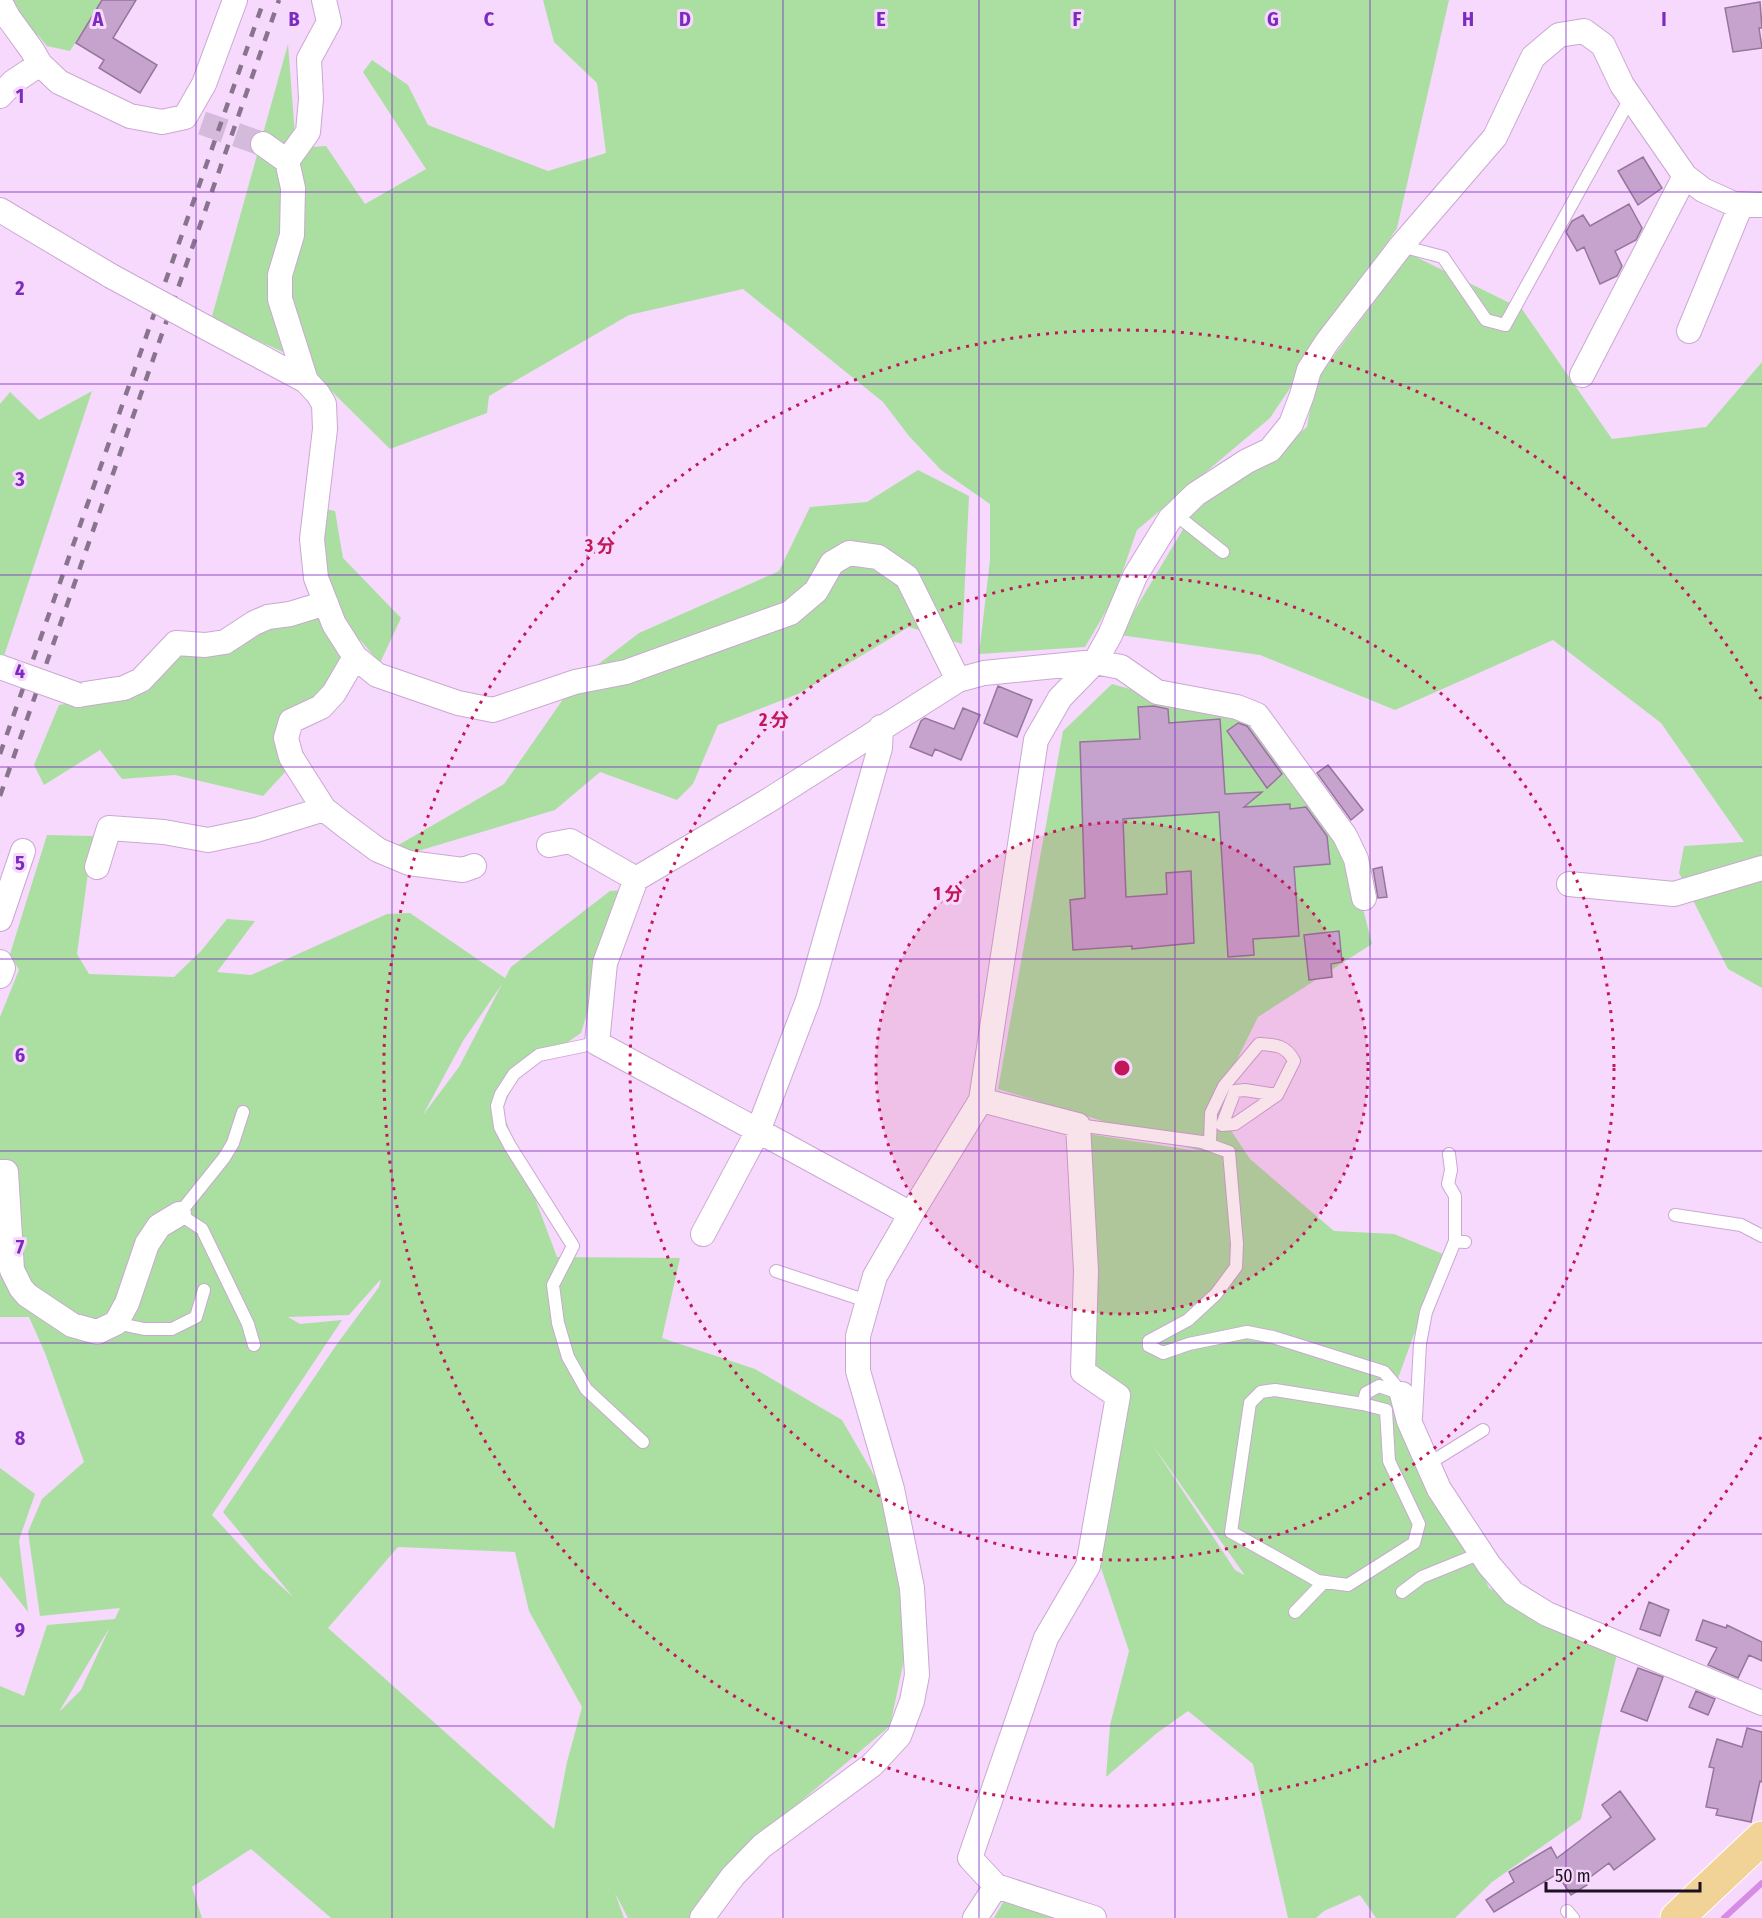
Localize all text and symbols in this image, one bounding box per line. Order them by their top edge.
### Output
text: A [92,7,105,31]
text: B [288,7,300,31]
text: C [484,7,495,31]
text: D [679,7,691,31]
text: E [876,7,886,31]
text: F [1073,7,1082,31]
text: G [1267,7,1279,31]
text: H [1462,7,1474,31]
text: I [1661,7,1667,31]
text: 1 [16,84,24,108]
text: 2 [14,276,25,300]
text: 3 [14,467,25,491]
text: 3 分 [584,535,615,557]
text: 4 [15,659,25,683]
text: 2 分 [758,709,789,731]
text: 5 [15,851,25,875]
text: 1 分 [933,883,963,905]
text: 6 [15,1043,25,1067]
centre of rings [1112,1058,1132,1078]
text: 7 [16,1235,25,1259]
text: 8 [15,1426,26,1450]
text: 9 [15,1618,25,1642]
scale bar [1546,1855,1700,1893]
text: 50 m [1555,1865,1591,1887]

